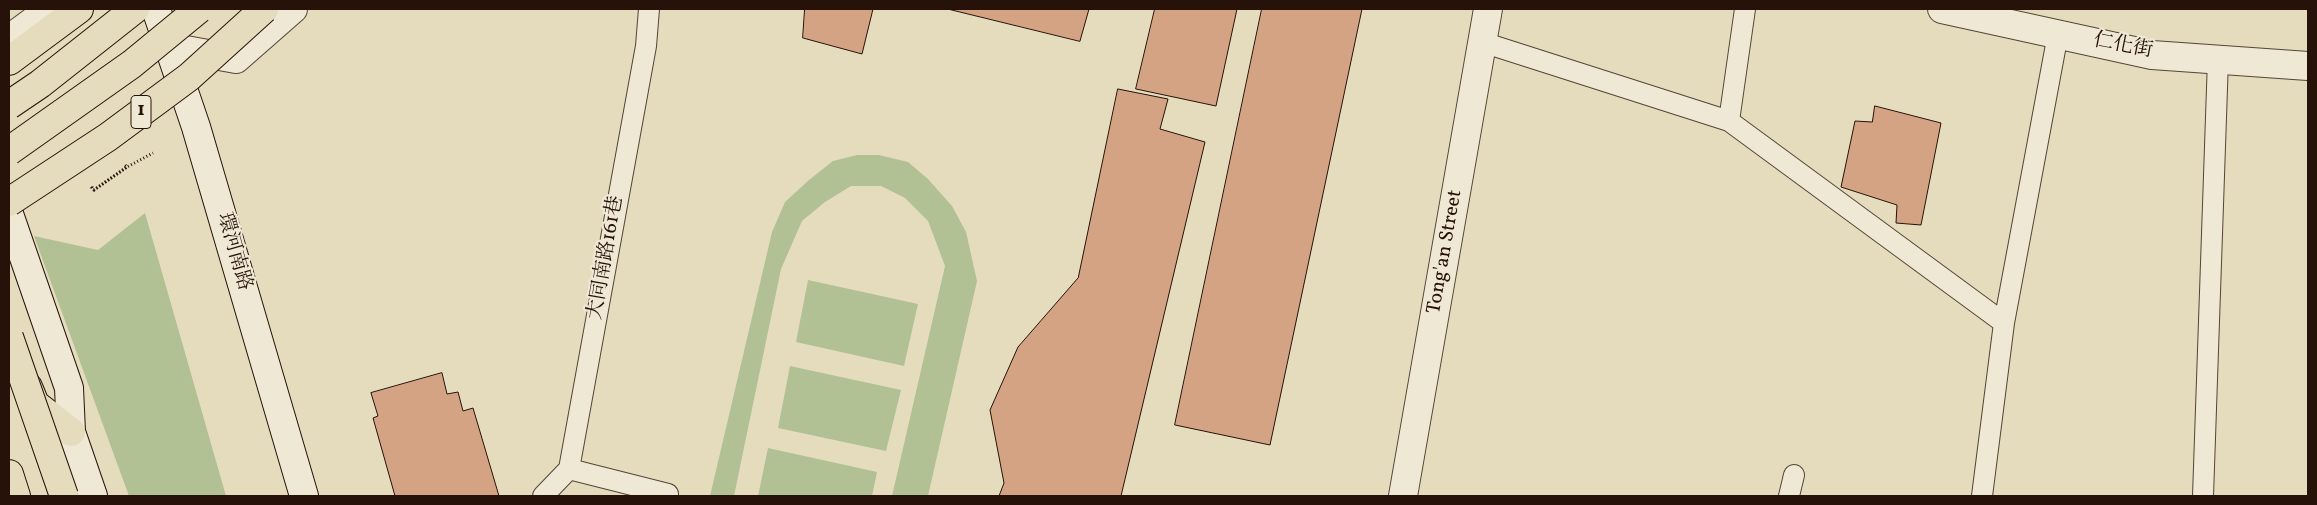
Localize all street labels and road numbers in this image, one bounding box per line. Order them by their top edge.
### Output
street label: 仁化街 [2091,29,2155,65]
road number: 1 [131,95,151,128]
street label: Tong'an Street [1423,188,1469,316]
street label: 大同南路161巷 [584,194,630,322]
street label: 環河南路 [210,210,256,294]

